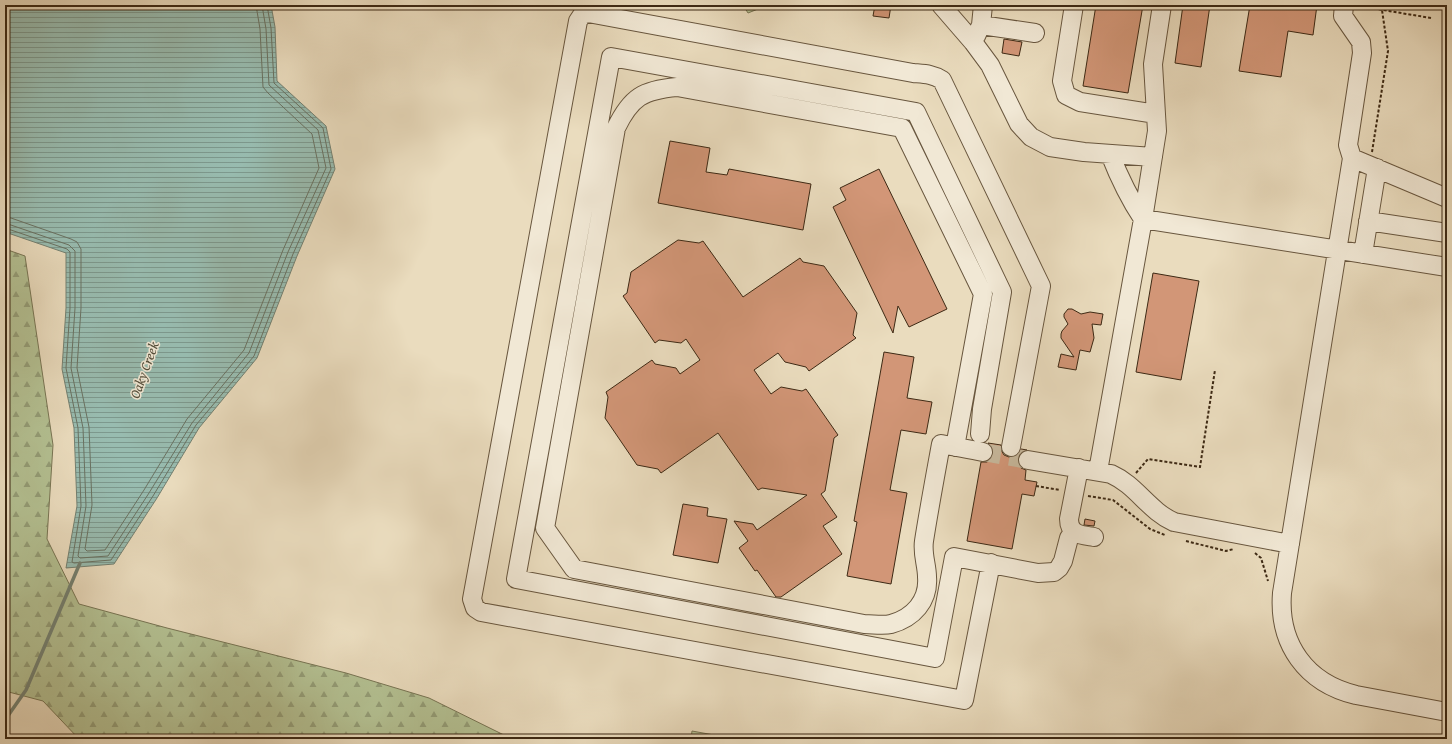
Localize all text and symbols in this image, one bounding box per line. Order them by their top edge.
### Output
water label: Oaky Creek [124,338,164,401]

